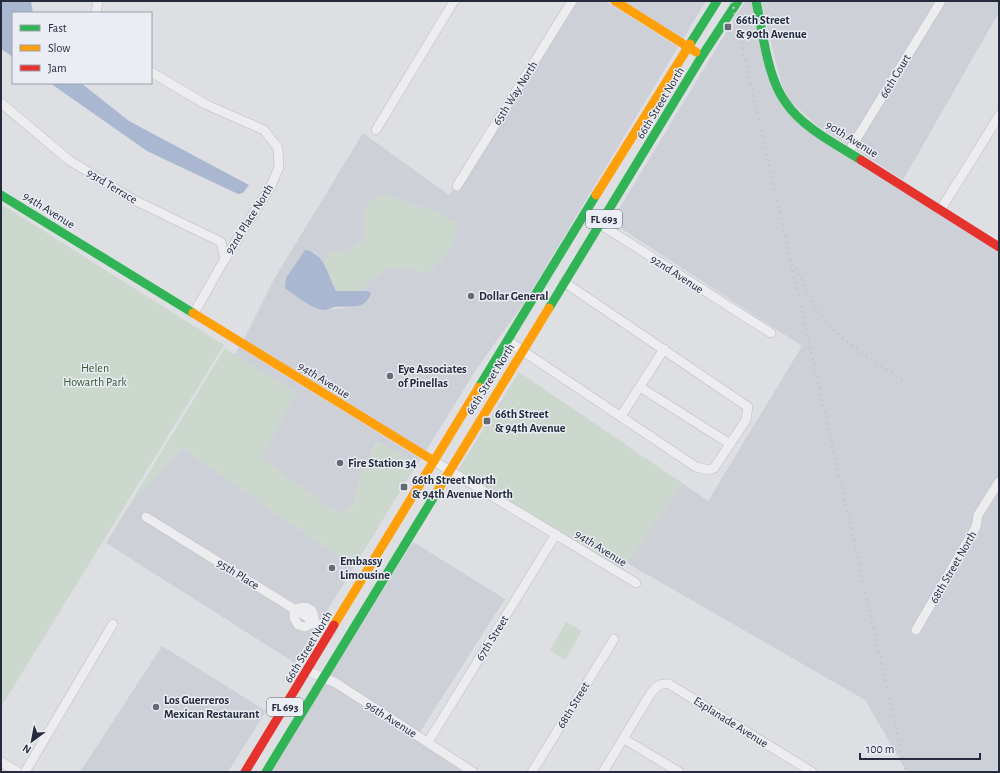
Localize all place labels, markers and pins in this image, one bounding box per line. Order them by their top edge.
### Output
place label: 66th Street & 90th Avenue [736,14,807,40]
marker: 66th Street & 90th Avenue [723,22,733,32]
place label: Dollar General [479,290,548,302]
marker: Dollar General [466,291,476,301]
place label: Eye Associates of Pinellas [398,363,467,389]
marker: Eye Associates of Pinellas [385,371,395,381]
place label: 66th Street & 94th Avenue [495,408,566,434]
marker: 66th Street & 94th Avenue [482,416,492,426]
place label: Fire Station 34 [348,457,416,469]
marker: Fire Station 34 [335,458,345,468]
place label: 66th Street North & 94th Avenue North [412,474,513,500]
marker: 66th Street North & 94th Avenue North [399,482,409,492]
place label: Embassy Limousine [340,555,390,581]
marker: Embassy Limousine [327,563,337,573]
place label: Los Guerreros Mexican Restaurant [164,694,259,720]
marker: Los Guerreros Mexican Restaurant [151,702,161,712]

